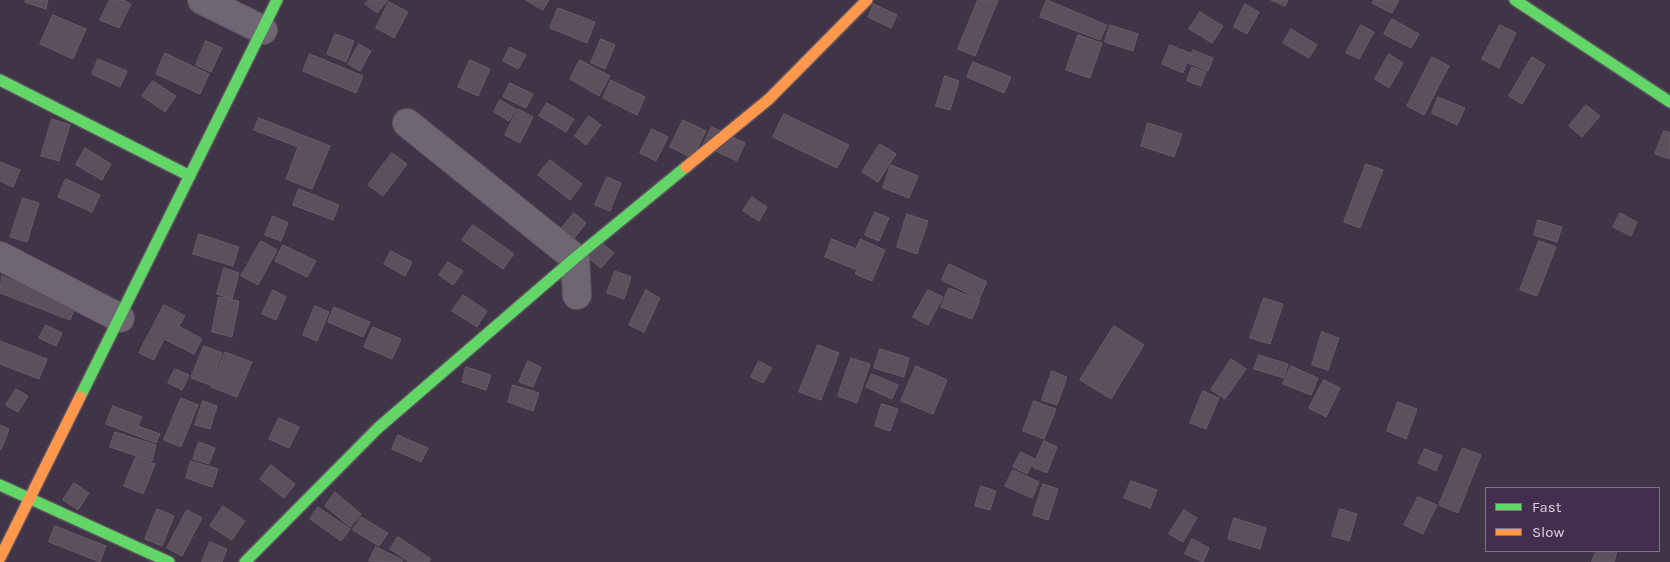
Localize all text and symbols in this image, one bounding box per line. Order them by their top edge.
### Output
legend [1485,487,1660,552]
text: Fast [1532,498,1561,516]
text: Slow [1532,523,1564,541]

